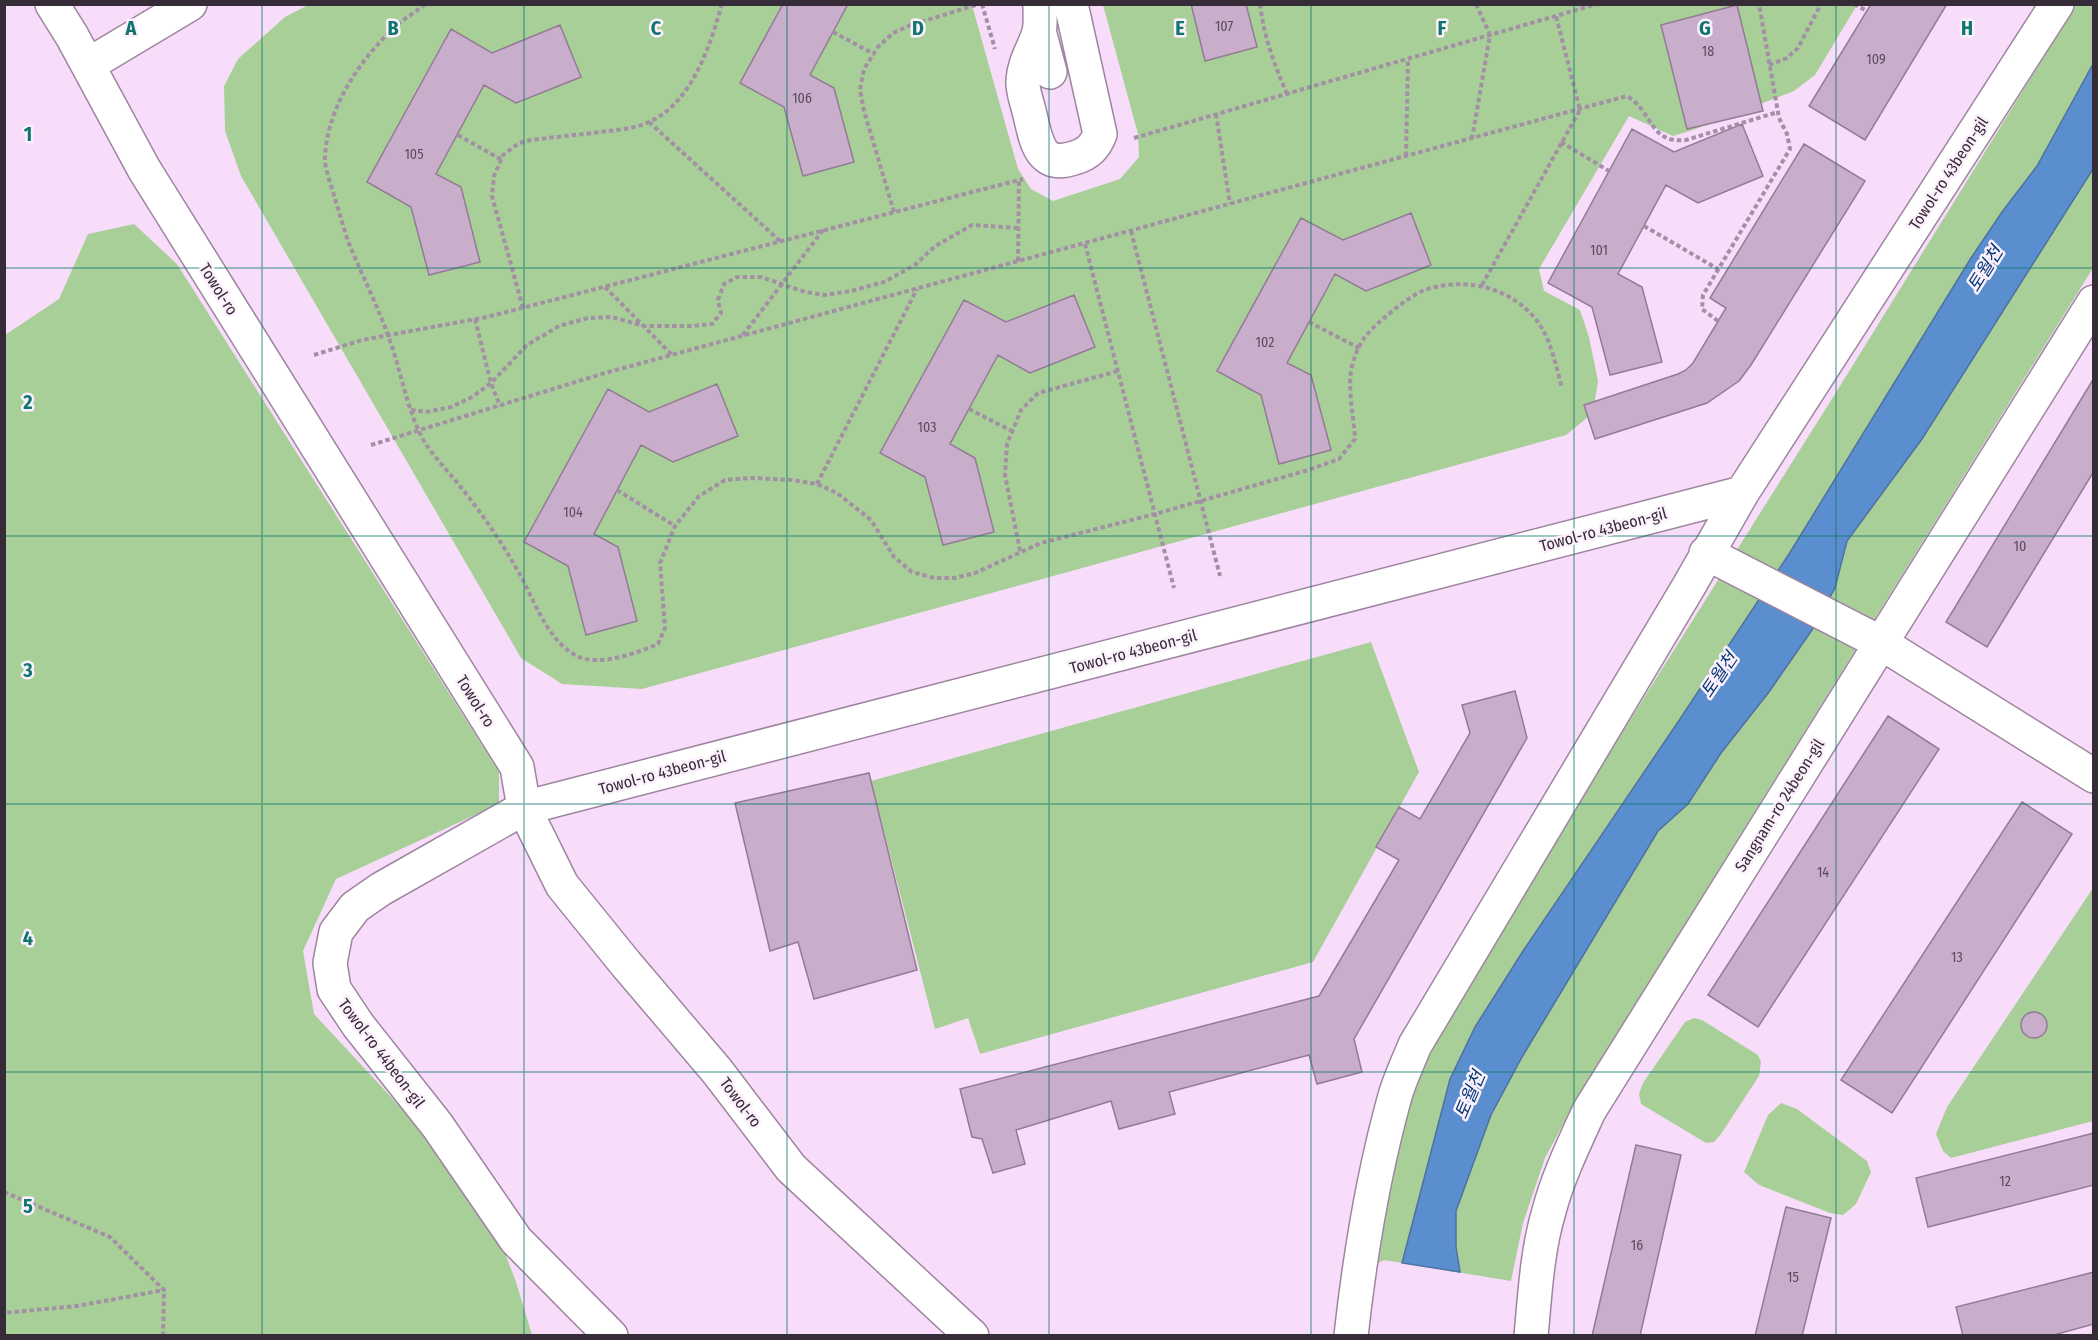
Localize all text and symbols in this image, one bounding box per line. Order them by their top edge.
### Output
text: A [125,16,138,40]
text: B [387,16,399,40]
text: C [651,16,662,40]
text: D [912,16,924,40]
text: E [1175,16,1185,40]
text: F [1438,16,1447,40]
text: G [1699,16,1711,40]
text: H [1961,16,1973,40]
house number: 107 [1215,18,1233,35]
house number: 18 [1702,43,1714,60]
house number: 109 [1866,51,1886,68]
house number: 106 [792,90,812,107]
street label: Towol-ro 43beon-gil [1905,113,1992,233]
text: 1 [24,122,32,146]
house number: 105 [404,146,424,163]
water label: 토월천 [1963,240,2009,296]
house number: 101 [1590,242,1608,259]
street label: Towol-ro [195,260,242,319]
house number: 102 [1256,334,1274,351]
text: 2 [22,390,33,414]
house number: 103 [918,419,936,436]
street label: Towol-ro 43beon-gil [1537,503,1669,556]
house number: 104 [563,504,583,521]
house number: 10 [2014,538,2026,555]
street label: Towol-ro 43beon-gil [1067,625,1199,678]
water label: 토월천 [1696,646,1743,702]
text: 3 [22,658,33,682]
street label: Towol-ro [452,672,499,731]
street label: Sangnam-ro 24beon-gil [1731,735,1828,875]
street label: Towol-ro 43beon-gil [596,746,728,799]
house number: 14 [1817,864,1829,881]
text: 4 [23,926,33,950]
house number: 13 [1951,949,1963,966]
street label: Towol-ro 44beon-gil [334,995,429,1112]
water label: 토월천 [1450,1066,1491,1122]
street label: Towol-ro [716,1074,765,1131]
house number: 12 [1999,1173,2011,1190]
text: 5 [23,1194,33,1218]
house number: 16 [1631,1237,1643,1254]
house number: 15 [1787,1269,1799,1286]

